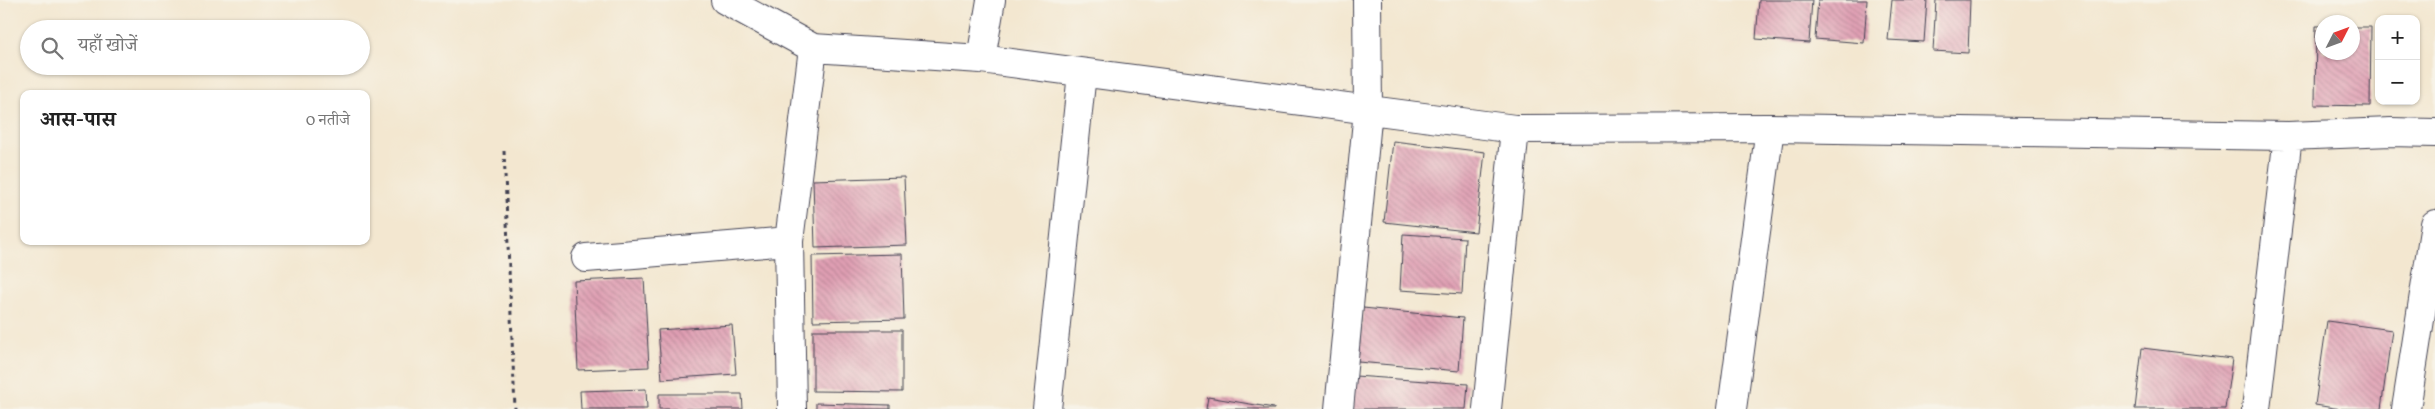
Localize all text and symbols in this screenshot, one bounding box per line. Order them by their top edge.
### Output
north arrow [2315,15,2360,60]
map controls [2375,15,2420,105]
button: + [2375,15,2420,60]
search box [20,20,370,75]
text: यहाँ खोजें [78,33,137,59]
icon: search [38,34,66,62]
button: − [2375,60,2420,105]
text: आस-पास [40,106,116,135]
text: 0 नतीजे [306,110,350,132]

